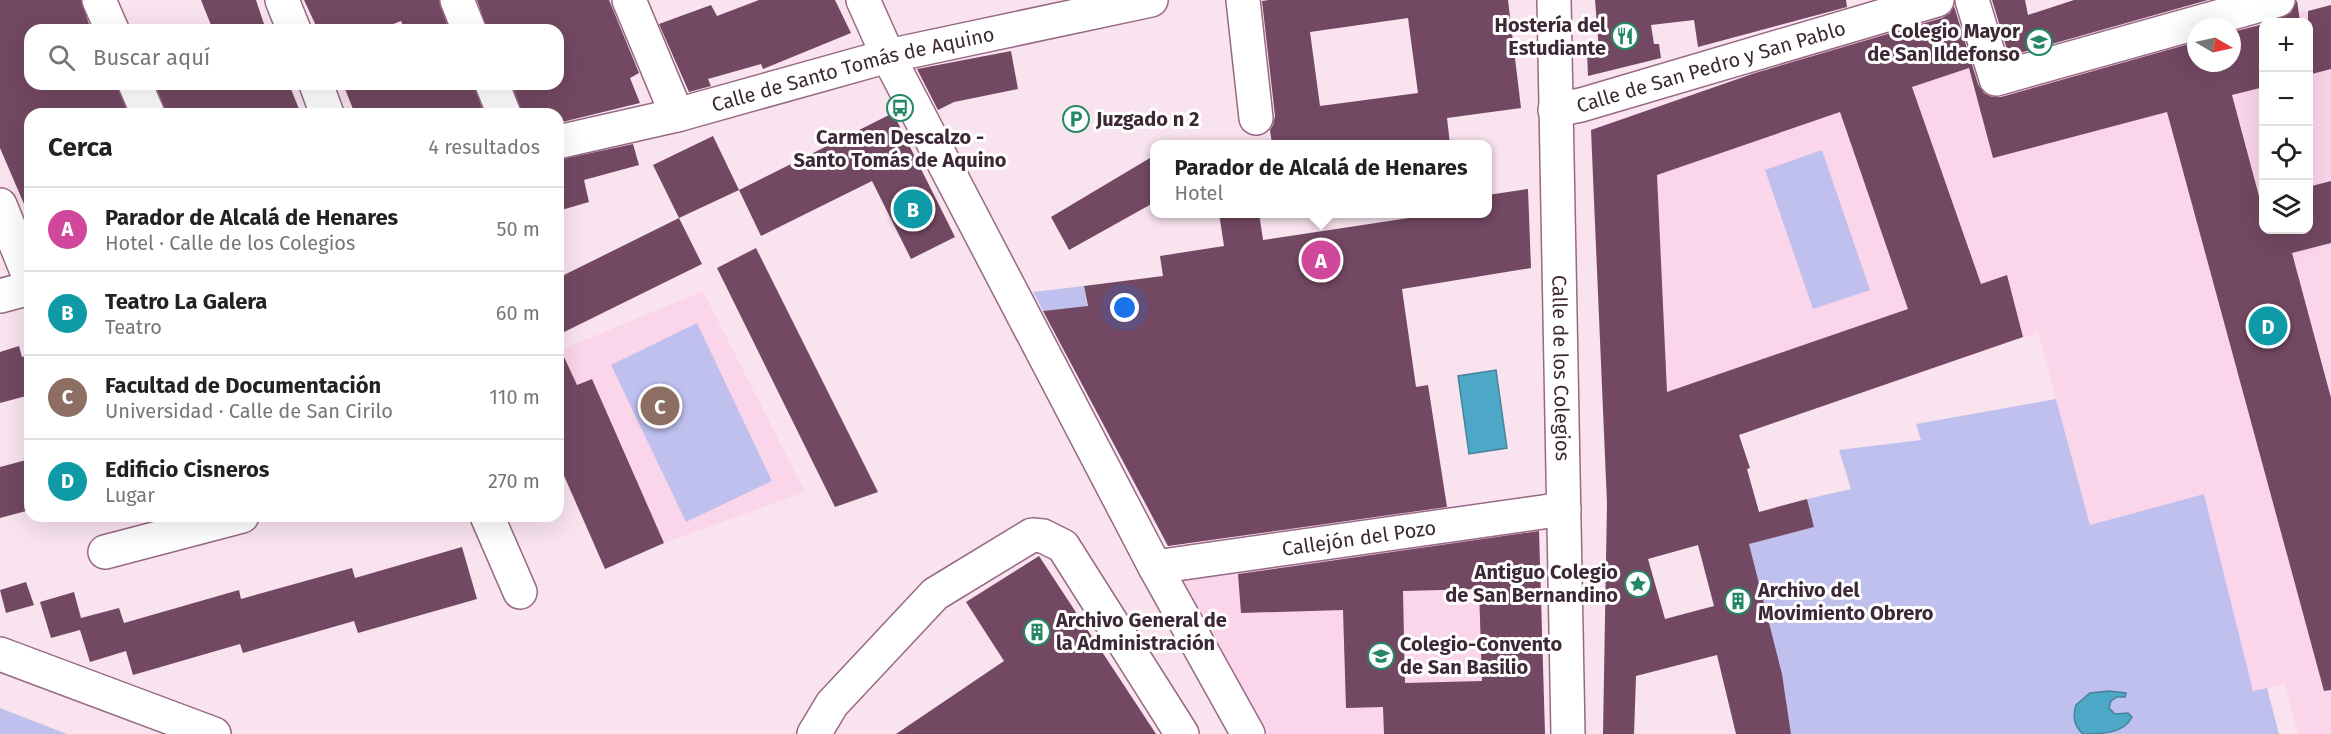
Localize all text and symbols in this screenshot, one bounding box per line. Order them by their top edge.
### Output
place label: Hostería del Estudiante [1495,13,1606,60]
street label: Calle de San Pedro y San Pablo [1574,16,1848,118]
north arrow [2187,18,2241,72]
map controls [2259,18,2313,234]
button: + [2259,18,2313,72]
place label: Colegio Mayor de San Ildefonso [1867,19,2021,66]
restaurant icon: Hostería del Estudiante [1610,21,1640,51]
street label: Calle de Santo Tomás de Aquino [709,22,996,117]
search box [24,24,564,90]
school or university icon: Colegio Mayor de San Ildefonso [2024,27,2054,57]
icon: search [45,41,78,74]
text: Buscar aquí [93,44,210,71]
button: − [2259,72,2313,126]
bus stop icon: Carmen Descalzo - Santo Tomás de Aquino [885,93,915,123]
parking icon: Juzgado n 2 [1061,104,1091,134]
place label: Juzgado n 2 [1095,107,1199,131]
place label: Carmen Descalzo - Santo Tomás de Aquino [793,125,1007,172]
button: locate [2259,126,2313,180]
text: Cerca [48,132,113,163]
text: 4 resultados [428,135,540,159]
popup [1150,140,1492,218]
text: Parador de Alcalá de Henares [1174,154,1468,181]
button: layers [2259,180,2313,234]
text: Hotel [1174,181,1223,205]
pin: B [894,186,932,232]
text: Parador de Alcalá de Henares [105,204,398,231]
text: A [62,217,73,241]
text: 50 m [496,217,540,241]
text: Hotel · Calle de los Colegios [105,231,355,255]
pin: A [1302,238,1340,282]
street label: Calle de los Colegios [1547,275,1575,461]
text: Teatro La Galera [105,288,267,315]
your location [1110,293,1139,322]
text: B [61,301,74,325]
text: 60 m [496,301,540,325]
pin: D [2248,304,2288,348]
text: Teatro [105,315,162,339]
text: Facultad de Documentación [105,372,381,399]
pin: C [640,384,680,428]
text: C [62,385,73,409]
text: 110 m [489,385,540,409]
text: Universidad · Calle de San Cirilo [105,399,393,423]
text: Edificio Cisneros [105,456,269,483]
text: D [61,469,74,493]
text: 270 m [488,469,540,493]
text: Lugar [105,483,155,507]
street label: Callejón del Pozo [1280,515,1438,561]
place label: Antiguo Colegio de San Bernandino [1445,560,1618,607]
place icon: Antiguo Colegio de San Bernandino [1623,569,1653,599]
place label: Archivo del Movimiento Obrero [1757,578,1934,625]
building icon: Archivo del Movimiento Obrero [1723,586,1753,616]
place label: Archivo General de la Administración [1055,608,1227,655]
building icon: Archivo General de la Administración [1022,617,1052,647]
place label: Colegio-Convento de San Basilio [1400,632,1562,679]
school or university icon: Colegio-Convento de San Basilio [1366,641,1396,671]

